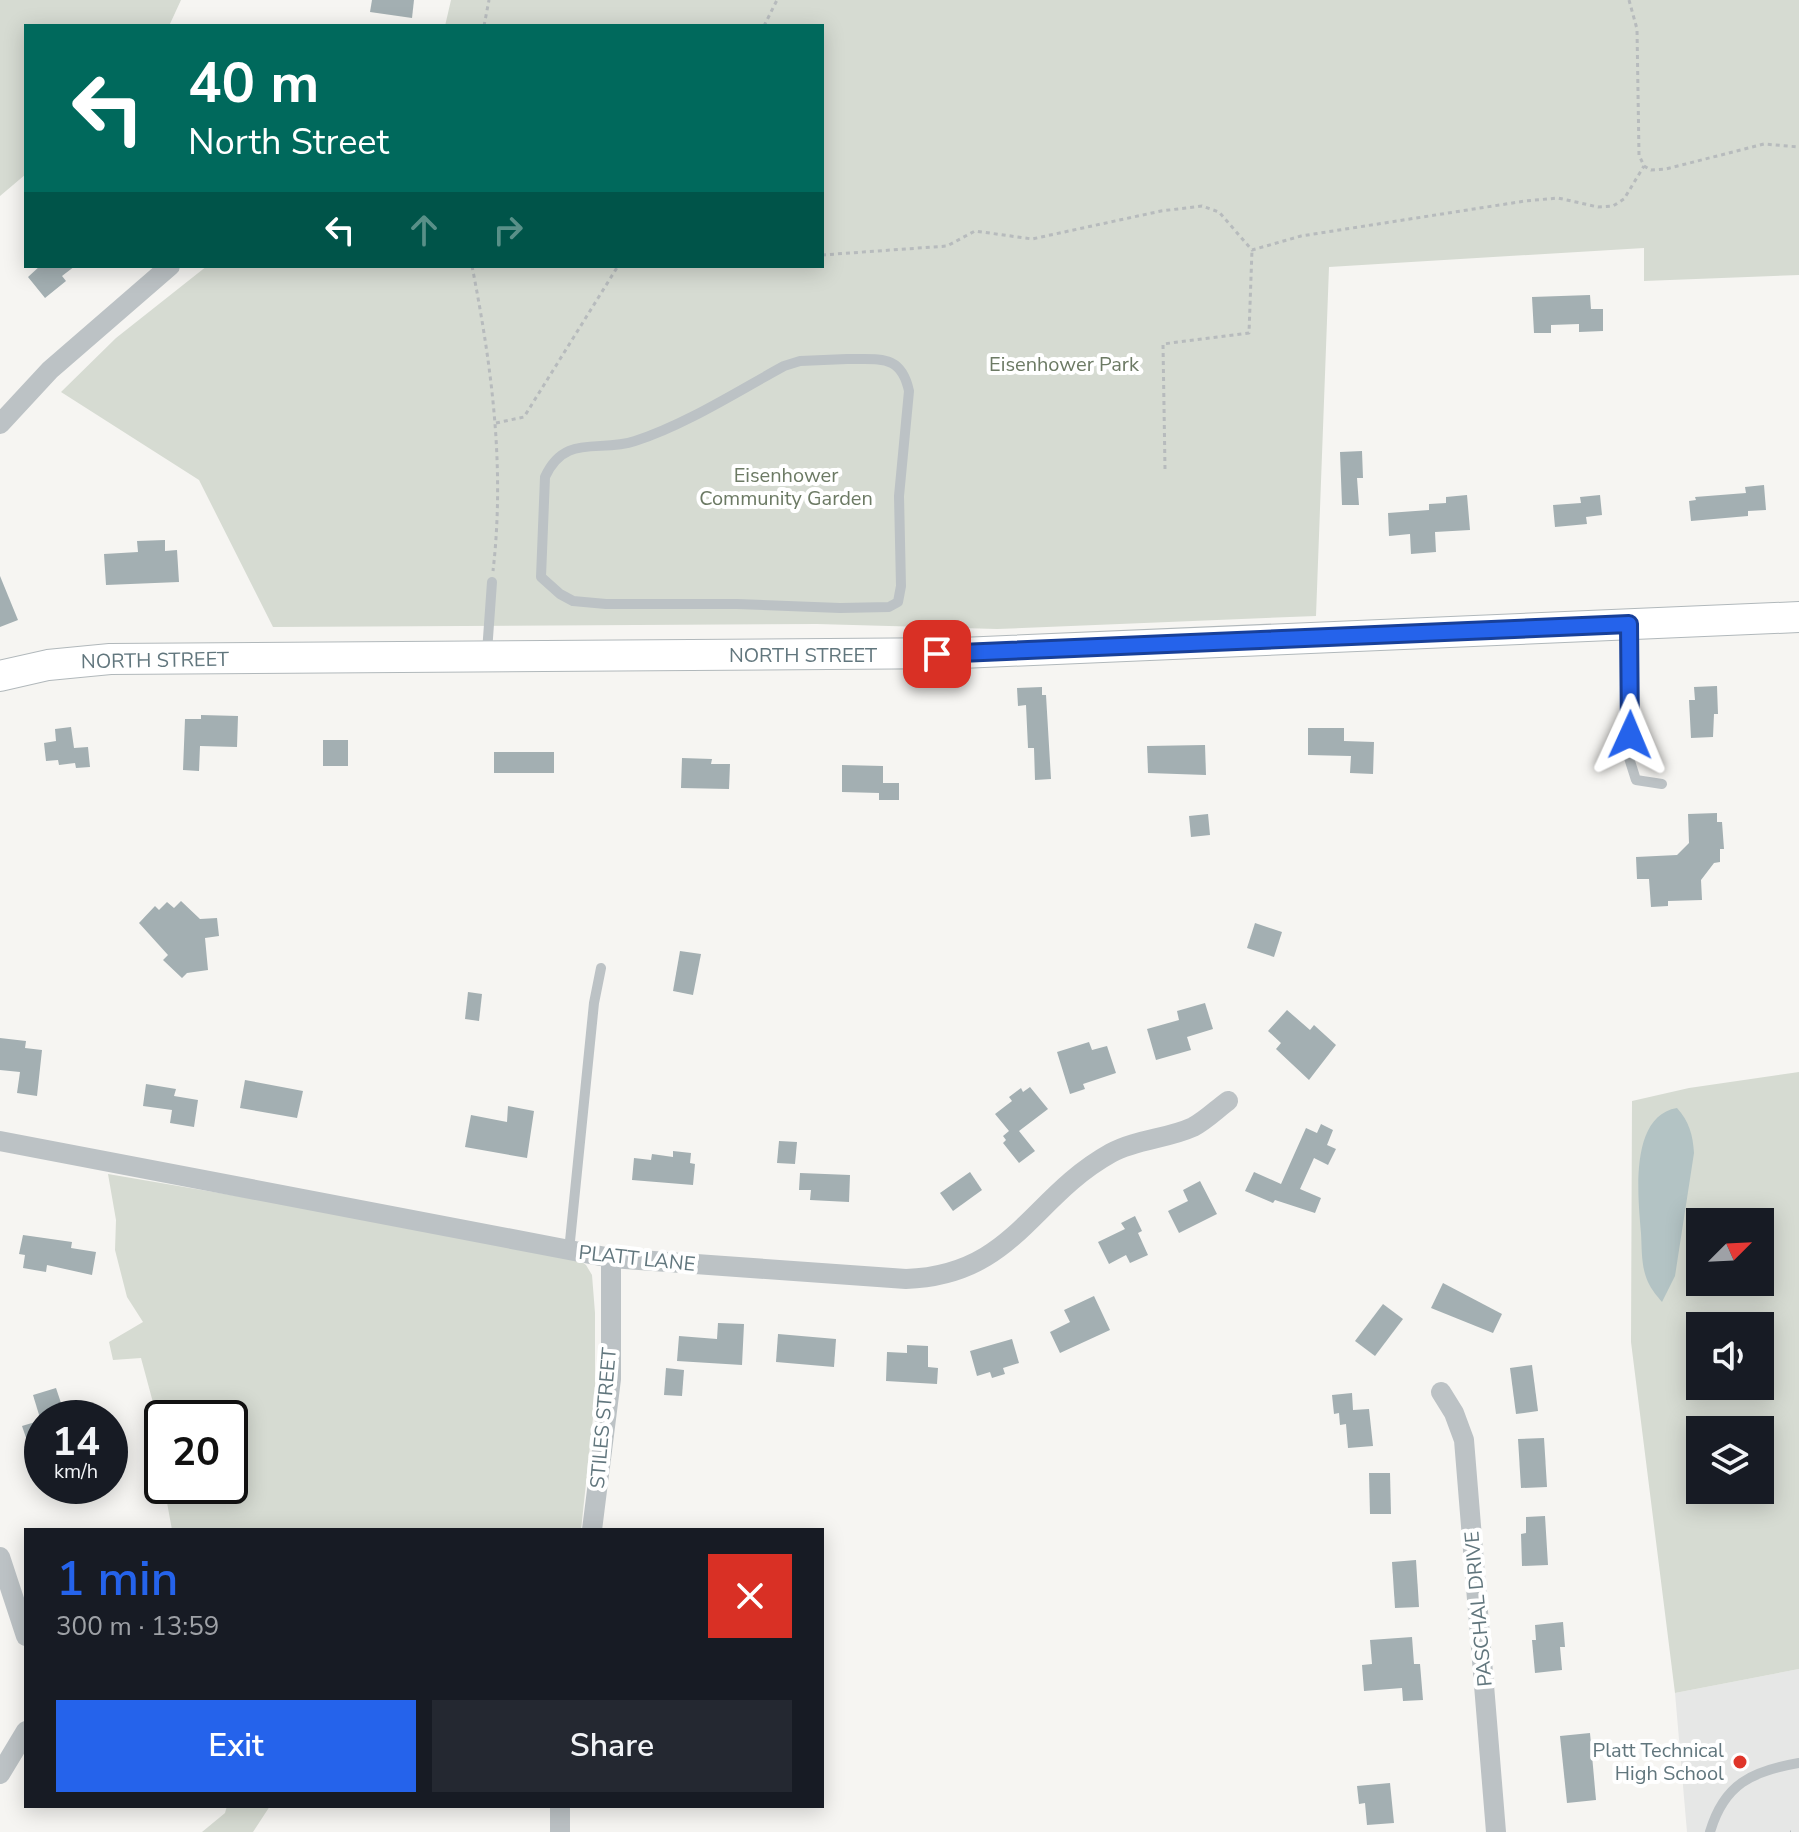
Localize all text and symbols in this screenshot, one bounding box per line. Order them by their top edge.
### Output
text: 40 m [188,45,319,122]
icon: left [56,56,160,160]
text: North Street [188,118,389,167]
icon: left [318,208,362,252]
icon: ahead [402,208,446,252]
icon: right [486,208,530,252]
park label: Eisenhower Park [989,351,1140,378]
park label: Eisenhower Community Garden [699,462,873,512]
pin [903,620,971,688]
icon: arrive [915,632,959,676]
street label: NORTH STREET [729,642,877,669]
street label: NORTH STREET [81,646,229,675]
position arrow [1588,693,1672,777]
north arrow [1686,1208,1774,1296]
map controls [1686,1208,1774,1504]
street label: PLATT LANE [577,1239,697,1278]
button: sound [1686,1312,1774,1400]
street label: STILES STREET [584,1346,623,1490]
speed limit sign: 20 [144,1400,248,1504]
text: 14 [52,1415,100,1469]
button: layers [1686,1416,1774,1504]
text: km/h [54,1458,98,1485]
street label: PASCHAL DRIVE [1458,1530,1499,1688]
text: 1 min [56,1546,178,1612]
button: close [708,1554,792,1638]
text: 300 m · 13:59 [56,1609,219,1644]
button: Exit [56,1700,416,1792]
button: Share [432,1700,792,1792]
place label: Platt Technical High School [1592,1737,1724,1787]
marker: Platt Technical High School [1731,1753,1749,1771]

